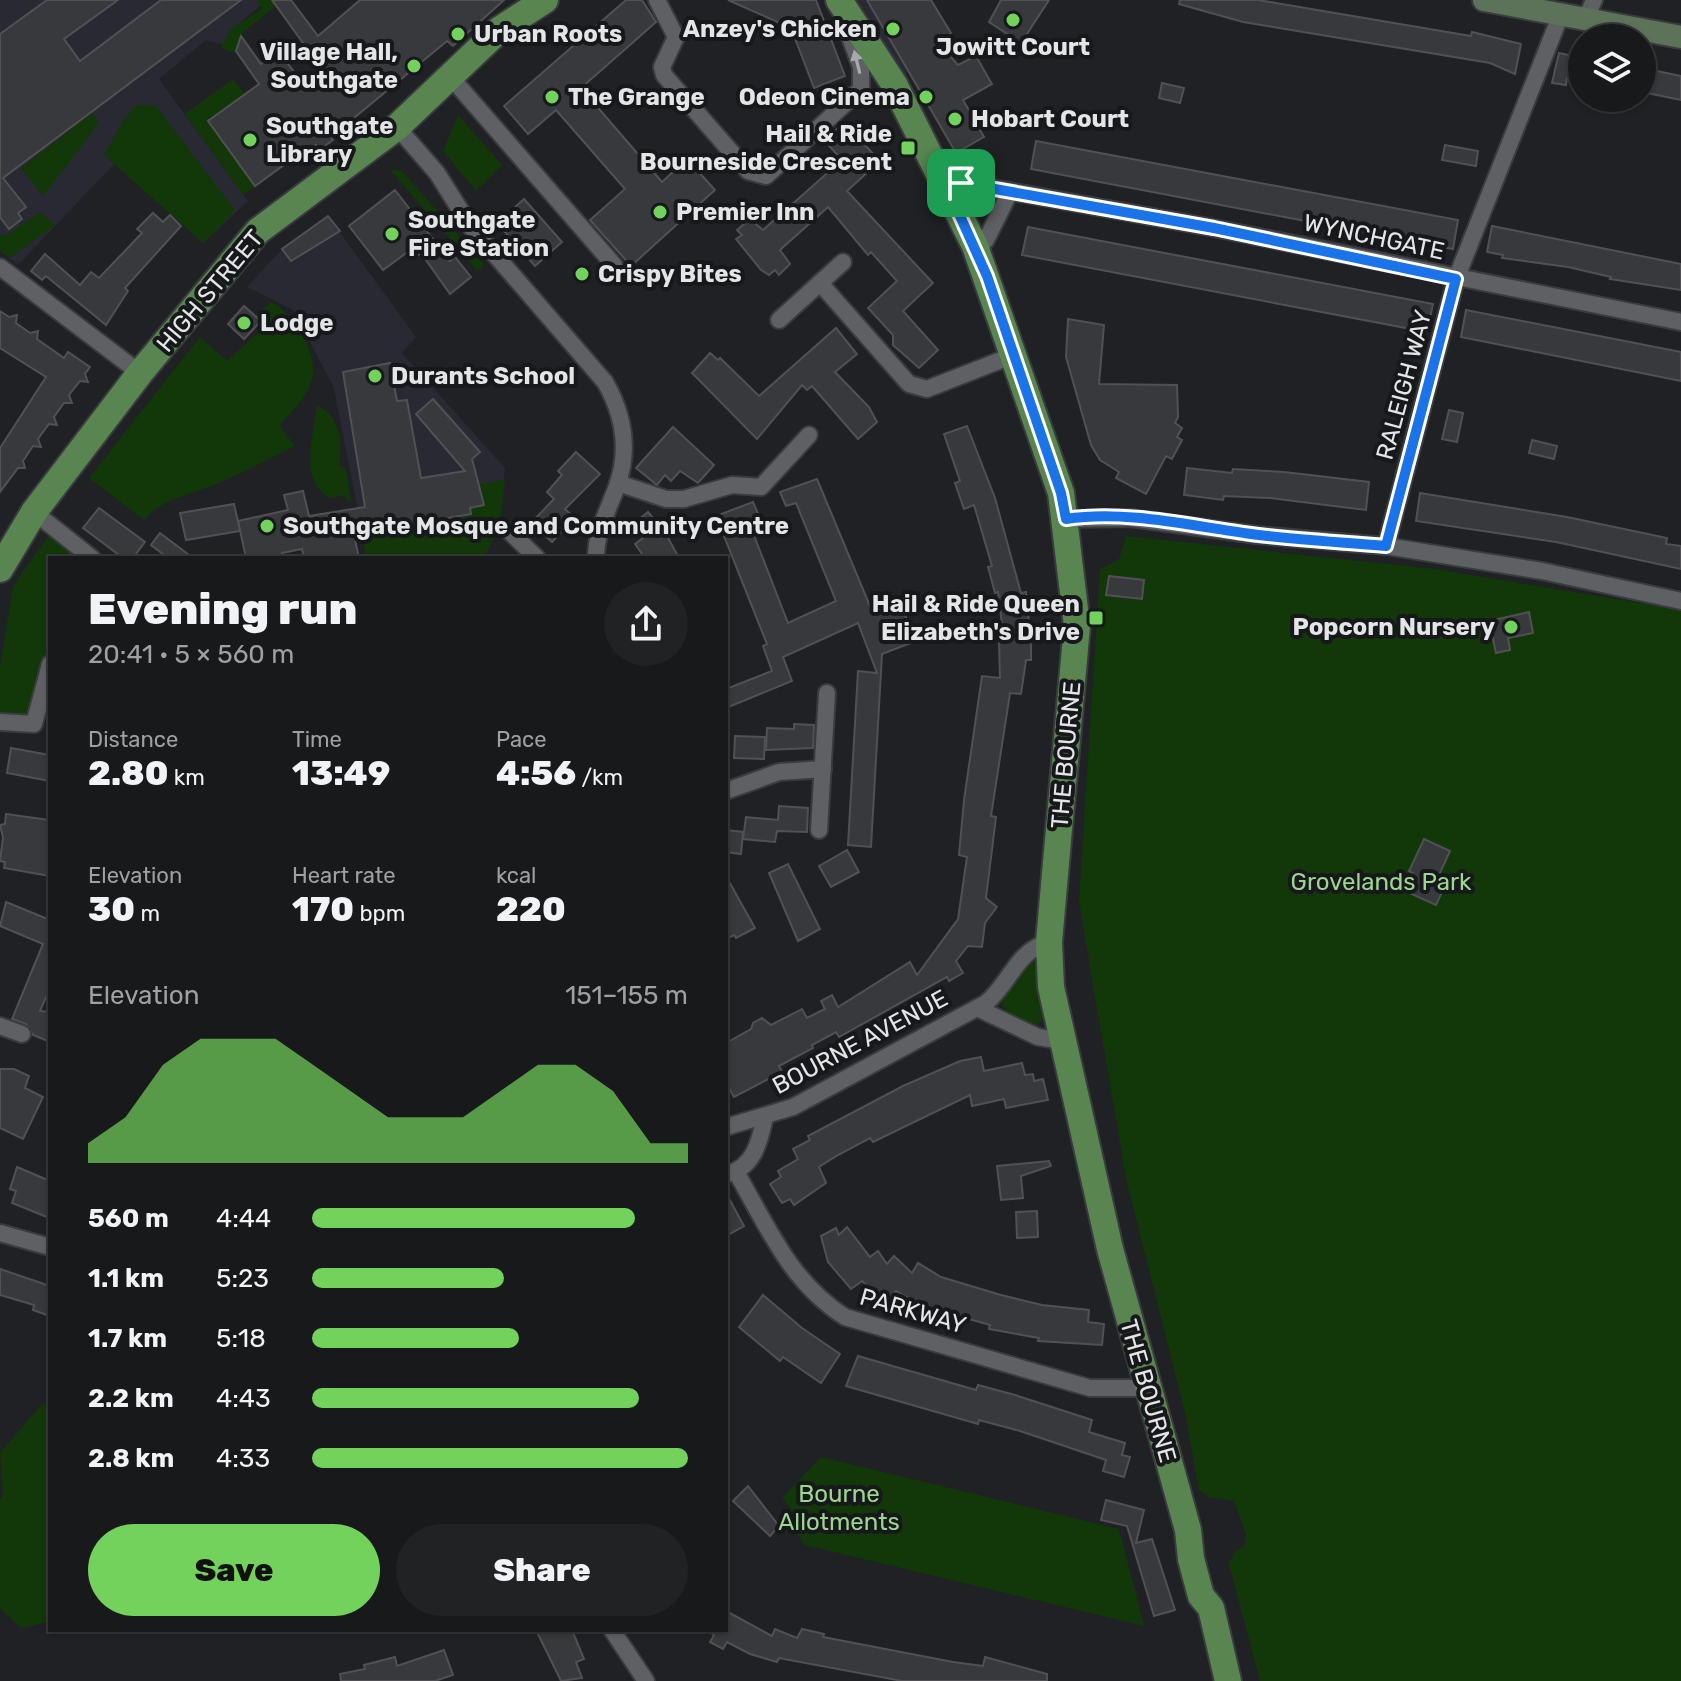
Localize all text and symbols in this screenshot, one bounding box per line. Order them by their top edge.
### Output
marker: Jowitt Court [1004,11,1022,29]
place label: Anzey's Chicken [683,15,877,43]
place label: Urban Roots [474,20,622,48]
marker: Anzey's Chicken [884,20,902,38]
map controls [1568,24,1656,112]
button: layers [1568,24,1656,112]
marker: Urban Roots [449,25,467,43]
place label: Jowitt Court [936,33,1090,61]
place label: Village Hall, Southgate [260,38,398,94]
one-way arrow [850,50,863,75]
marker: Village Hall, Southgate [405,57,423,75]
place label: The Grange [568,83,705,111]
place label: Odeon Cinema [739,83,910,111]
marker: The Grange [543,88,561,106]
marker: Odeon Cinema [917,88,935,106]
place label: Hobart Court [971,105,1129,133]
marker: Hobart Court [946,110,964,128]
place label: Southgate Library [266,112,394,168]
place label: Hail & Ride Bourneside Crescent [640,120,892,176]
marker: Southgate Library [241,131,259,149]
marker: Hail & Ride Bourneside Crescent [899,139,917,157]
pin [927,149,995,217]
icon: arrive [939,161,983,205]
place label: Premier Inn [676,198,815,226]
marker: Premier Inn [651,203,669,221]
place label: Southgate Fire Station [408,206,549,262]
street label: WYNCHGATE [1301,208,1447,266]
street label: HIGH STREET [151,224,269,358]
marker: Southgate Fire Station [383,225,401,243]
place label: Crispy Bites [598,260,742,288]
marker: Crispy Bites [573,265,591,283]
street label: RALEIGH WAY [1371,307,1437,463]
place label: Lodge [260,309,334,337]
marker: Lodge [235,314,253,332]
place label: Durants School [391,362,575,390]
marker: Durants School [366,367,384,385]
place label: Southgate Mosque and Community Centre [283,512,789,540]
marker: Southgate Mosque and Community Centre [258,517,276,535]
button: share [604,582,688,666]
text: Evening run [88,583,357,635]
place label: Hail & Ride Queen Elizabeth's Drive [872,590,1080,646]
marker: Hail & Ride Queen Elizabeth's Drive [1087,609,1105,627]
place label: Popcorn Nursery [1293,613,1495,641]
marker: Popcorn Nursery [1502,618,1520,636]
text: 20:41 · 5 × 560 m [88,639,294,670]
street label: THE BOURNE [1046,680,1086,830]
text: Distance [88,726,178,753]
text: Time [292,726,342,753]
text: Pace [496,726,547,753]
text: 2.80 [88,753,168,794]
text: 13:49 [292,753,390,794]
text: 4:56 [496,753,576,794]
text: km [168,764,205,791]
text: /km [576,764,623,791]
text: Elevation [88,862,182,889]
text: Heart rate [292,862,396,889]
text: kcal [496,862,536,889]
park label: Grovelands Park [1291,868,1472,896]
text: 30 [88,889,135,930]
text: 170 [292,889,354,930]
text: 220 [496,889,566,930]
text: m [135,900,160,927]
text: bpm [354,900,405,927]
text: Elevation [88,980,199,1011]
text: 151–155 m [565,980,688,1011]
street label: BOURNE AVENUE [768,984,952,1100]
text: 560 m [88,1203,169,1234]
text: 4:44 [216,1203,271,1234]
text: 1.1 km [88,1263,164,1294]
text: 5:23 [216,1263,269,1294]
street label: PARKWAY [857,1283,969,1339]
street label: THE BOURNE [1114,1316,1182,1466]
text: 1.7 km [88,1323,167,1354]
text: 5:18 [216,1323,266,1354]
text: 2.2 km [88,1383,174,1414]
text: 4:43 [216,1383,271,1414]
text: 2.8 km [88,1443,174,1474]
text: 4:33 [216,1443,270,1474]
park label: Bourne Allotments [778,1480,900,1536]
button: Save [88,1524,380,1616]
button: Share [396,1524,688,1616]

